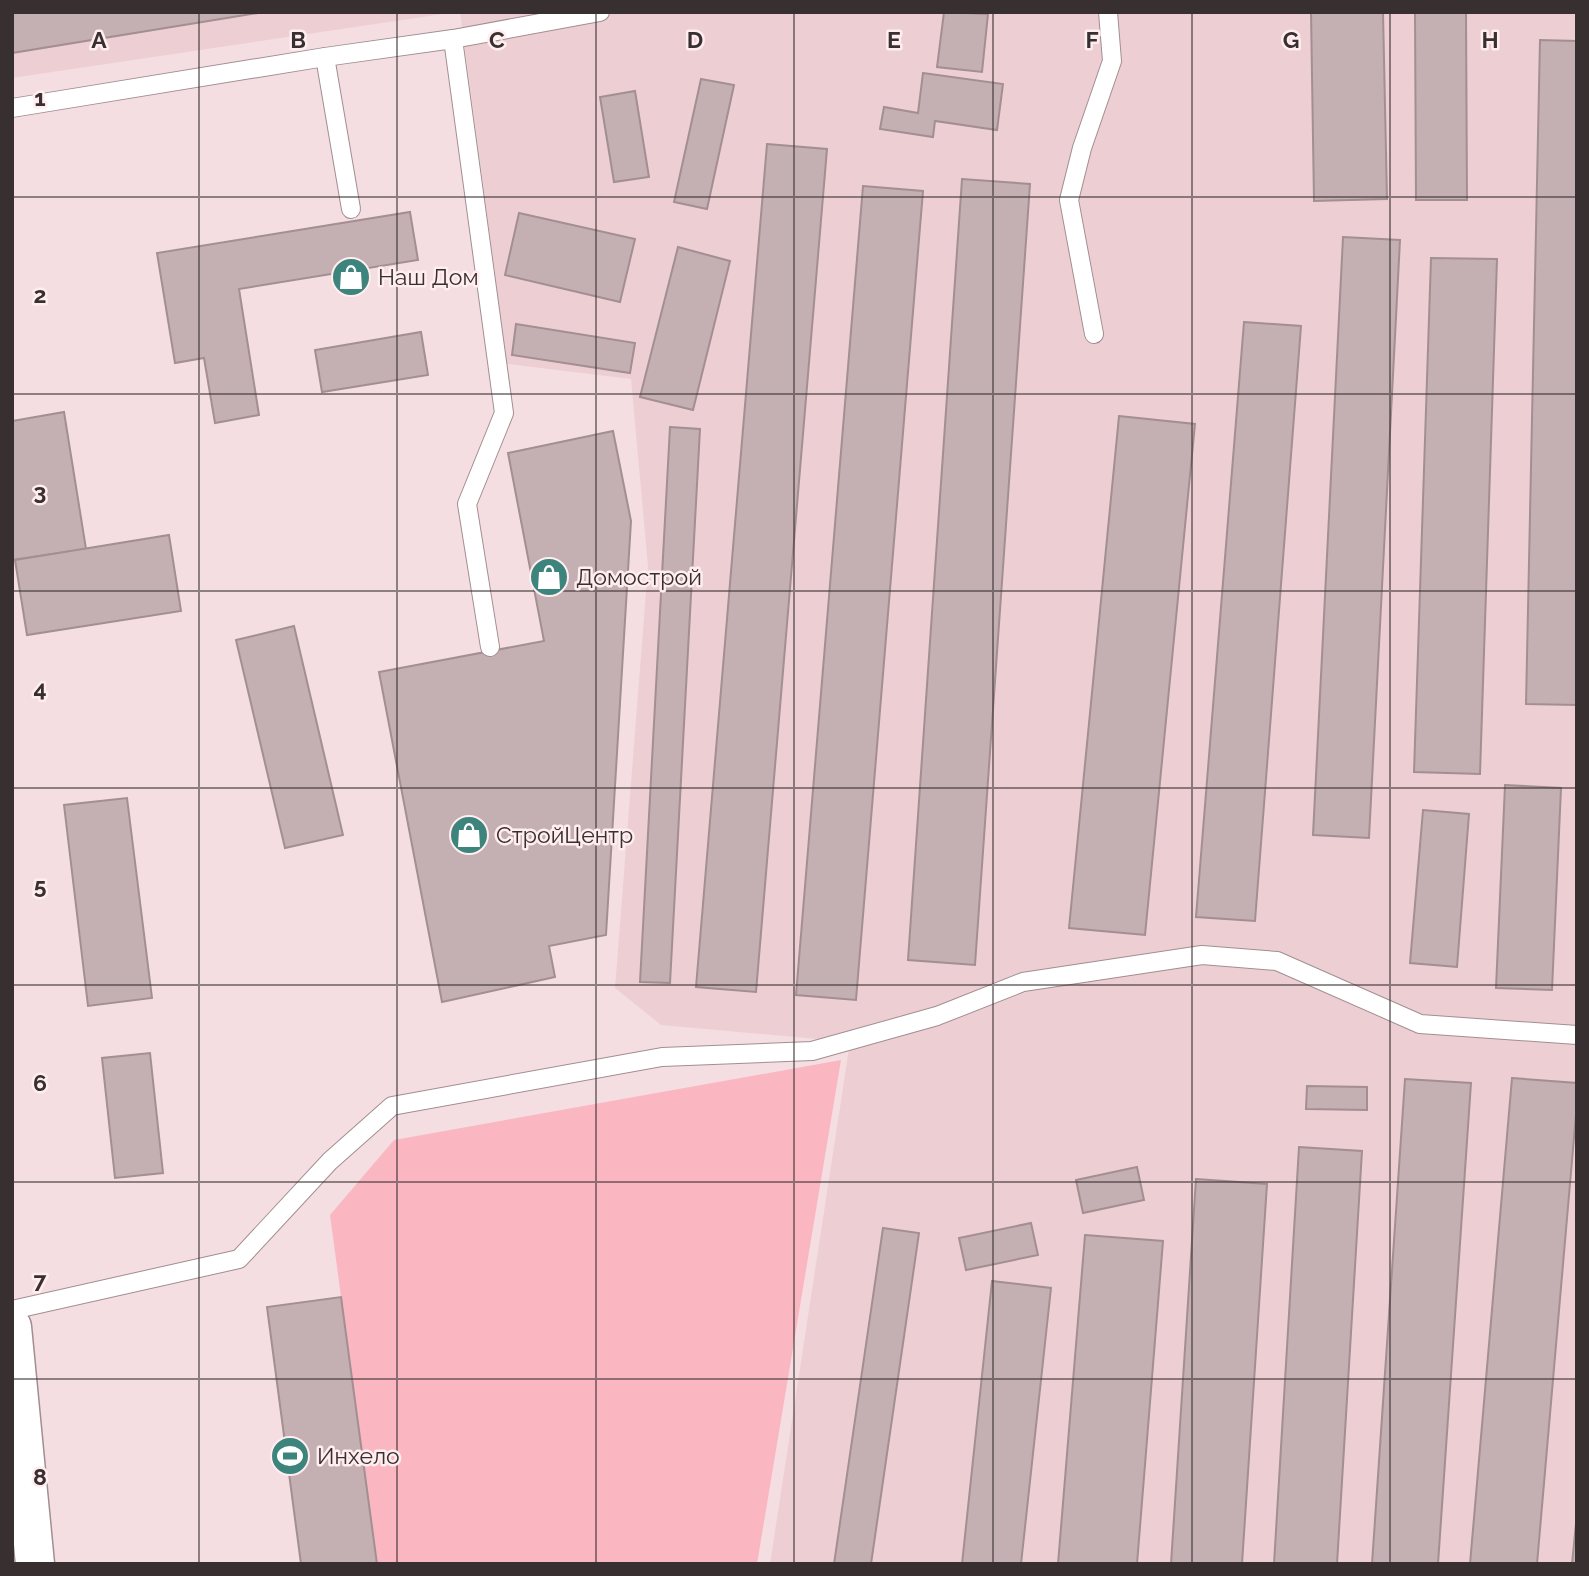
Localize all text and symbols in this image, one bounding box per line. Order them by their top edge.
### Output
text: A [91,26,107,53]
text: B [290,26,306,53]
text: C [489,26,505,53]
text: D [687,26,703,53]
text: E [887,26,901,53]
text: F [1085,26,1099,53]
text: G [1283,26,1299,53]
text: H [1481,26,1499,53]
text: 1 [34,84,46,111]
shop icon: Наш Дом [330,256,372,298]
place label: Наш Дом [378,263,479,290]
text: 2 [34,281,46,308]
text: 3 [34,478,46,505]
shop icon: Домострой [528,556,570,598]
place label: Домострой [576,563,702,590]
text: 4 [33,675,47,702]
shop icon: СтройЦентр [448,814,490,856]
place label: СтройЦентр [496,821,633,848]
text: 5 [34,872,47,899]
text: 6 [33,1069,47,1096]
text: 7 [34,1266,47,1293]
sports icon: Инхело [269,1435,311,1477]
place label: Инхело [317,1442,400,1469]
text: 8 [33,1463,47,1490]

